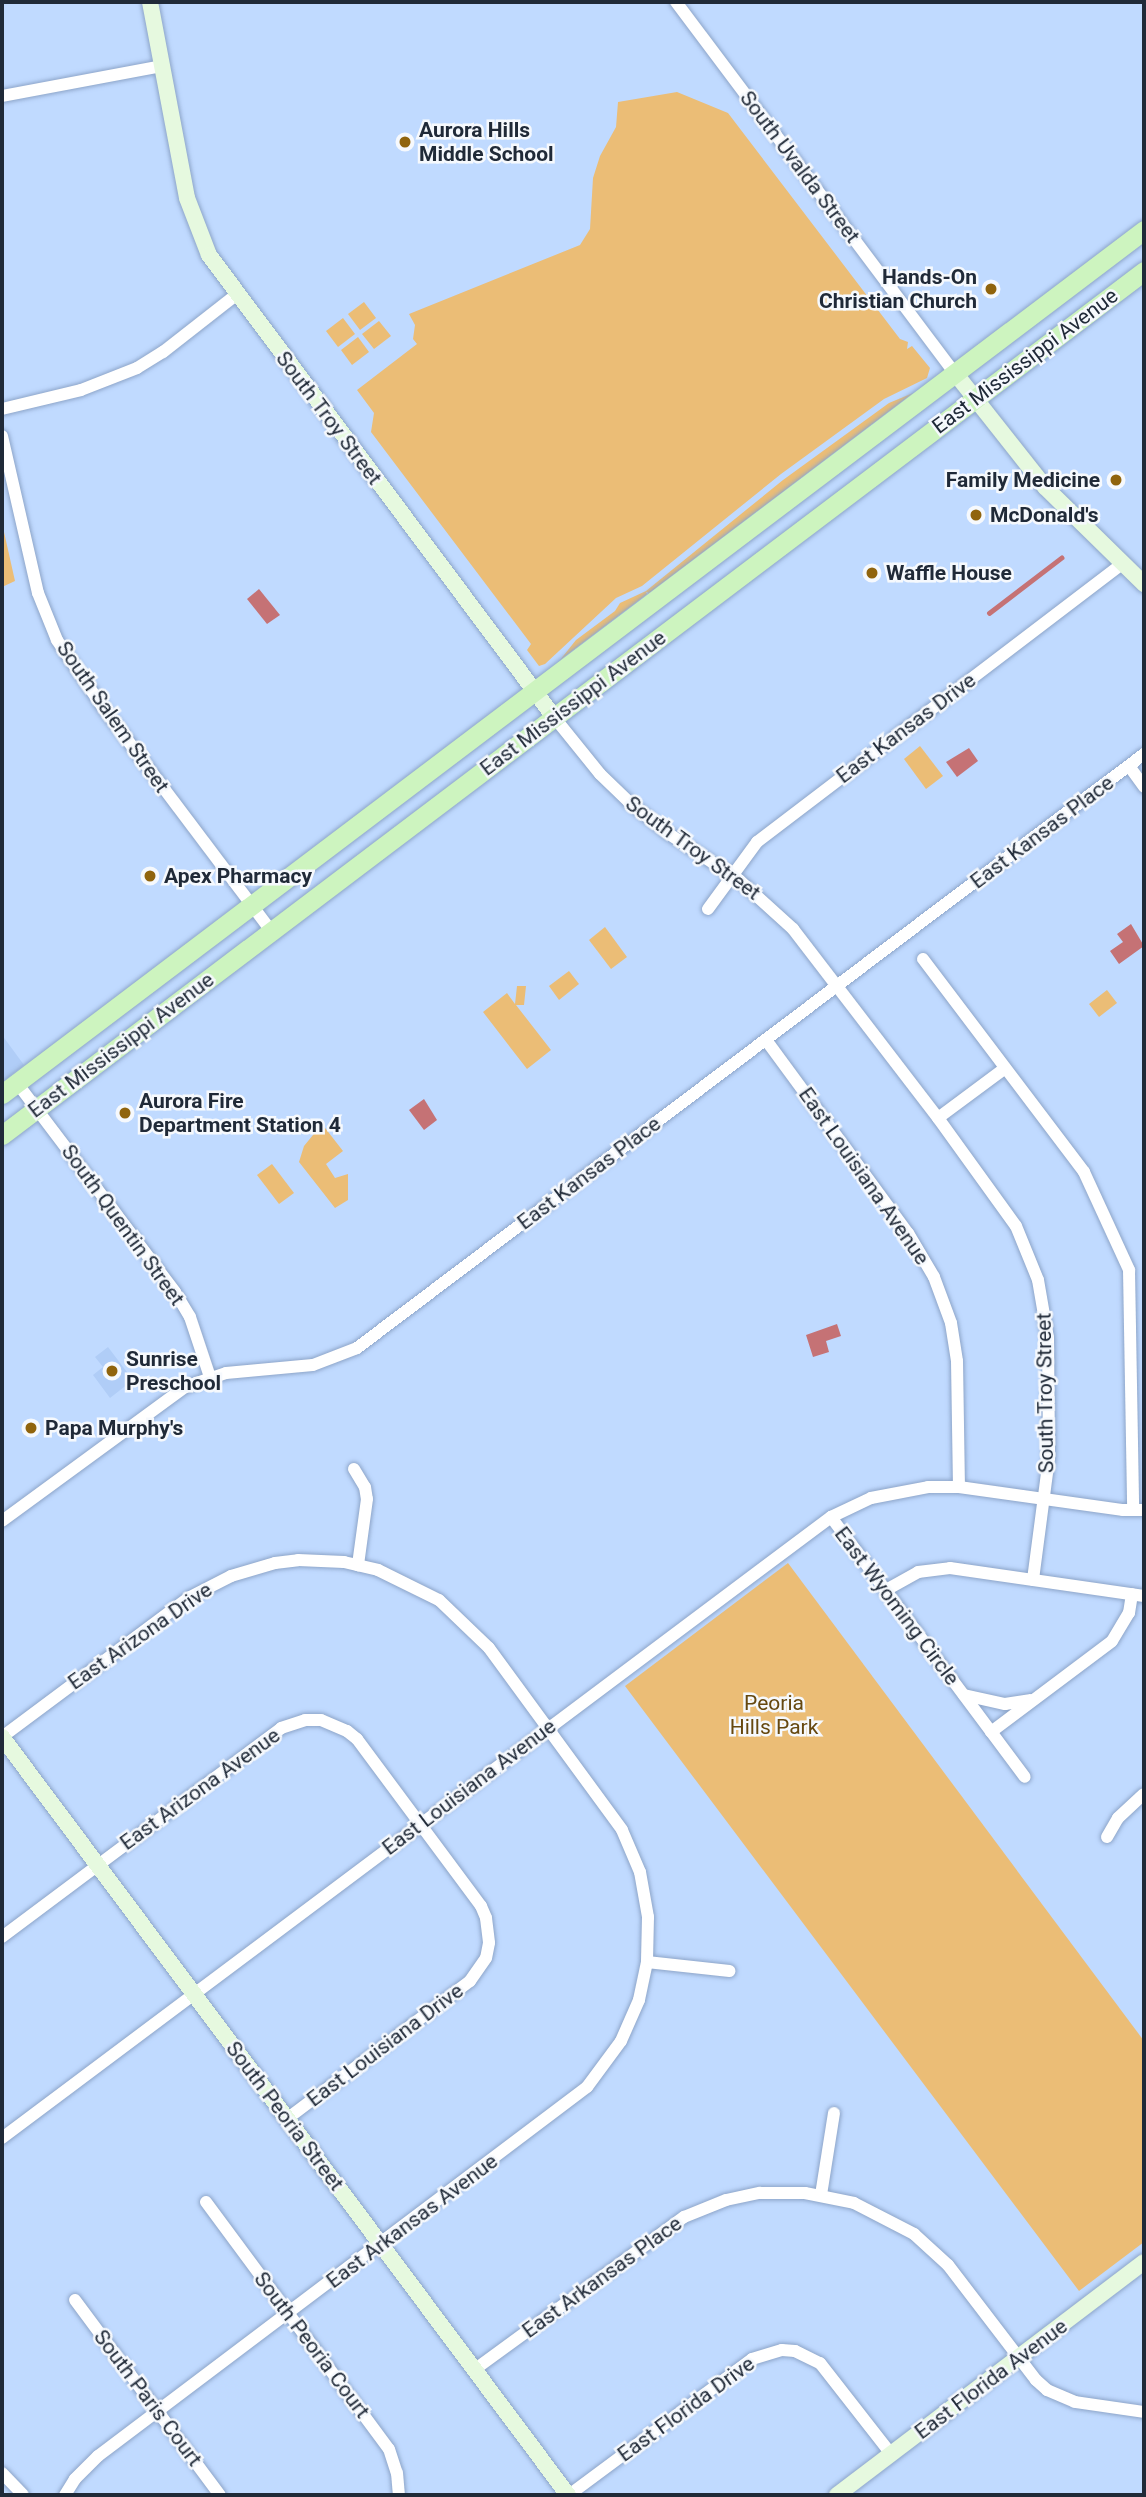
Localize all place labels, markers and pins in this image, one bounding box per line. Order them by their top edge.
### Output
place label: Aurora Hills Middle School [419,117,554,167]
marker: Aurora Hills Middle School [397,134,413,150]
place label: Hands-On Christian Church [819,264,977,314]
marker: Hands-On Christian Church [983,281,999,297]
place label: Family Medicine [946,467,1100,493]
marker: Family Medicine [1106,470,1126,490]
place label: McDonald's [990,502,1098,528]
marker: McDonald's [968,507,984,523]
place label: Waffle House [886,560,1012,586]
marker: Waffle House [864,565,880,581]
place label: Apex Pharmacy [164,863,312,889]
marker: Apex Pharmacy [142,868,158,884]
place label: Aurora Fire Department Station 4 [139,1088,341,1138]
marker: Aurora Fire Department Station 4 [117,1105,133,1121]
place label: Sunrise Preschool [126,1346,221,1396]
marker: Sunrise Preschool [104,1363,120,1379]
place label: Papa Murphy's [45,1415,183,1441]
marker: Papa Murphy's [23,1420,39,1436]

